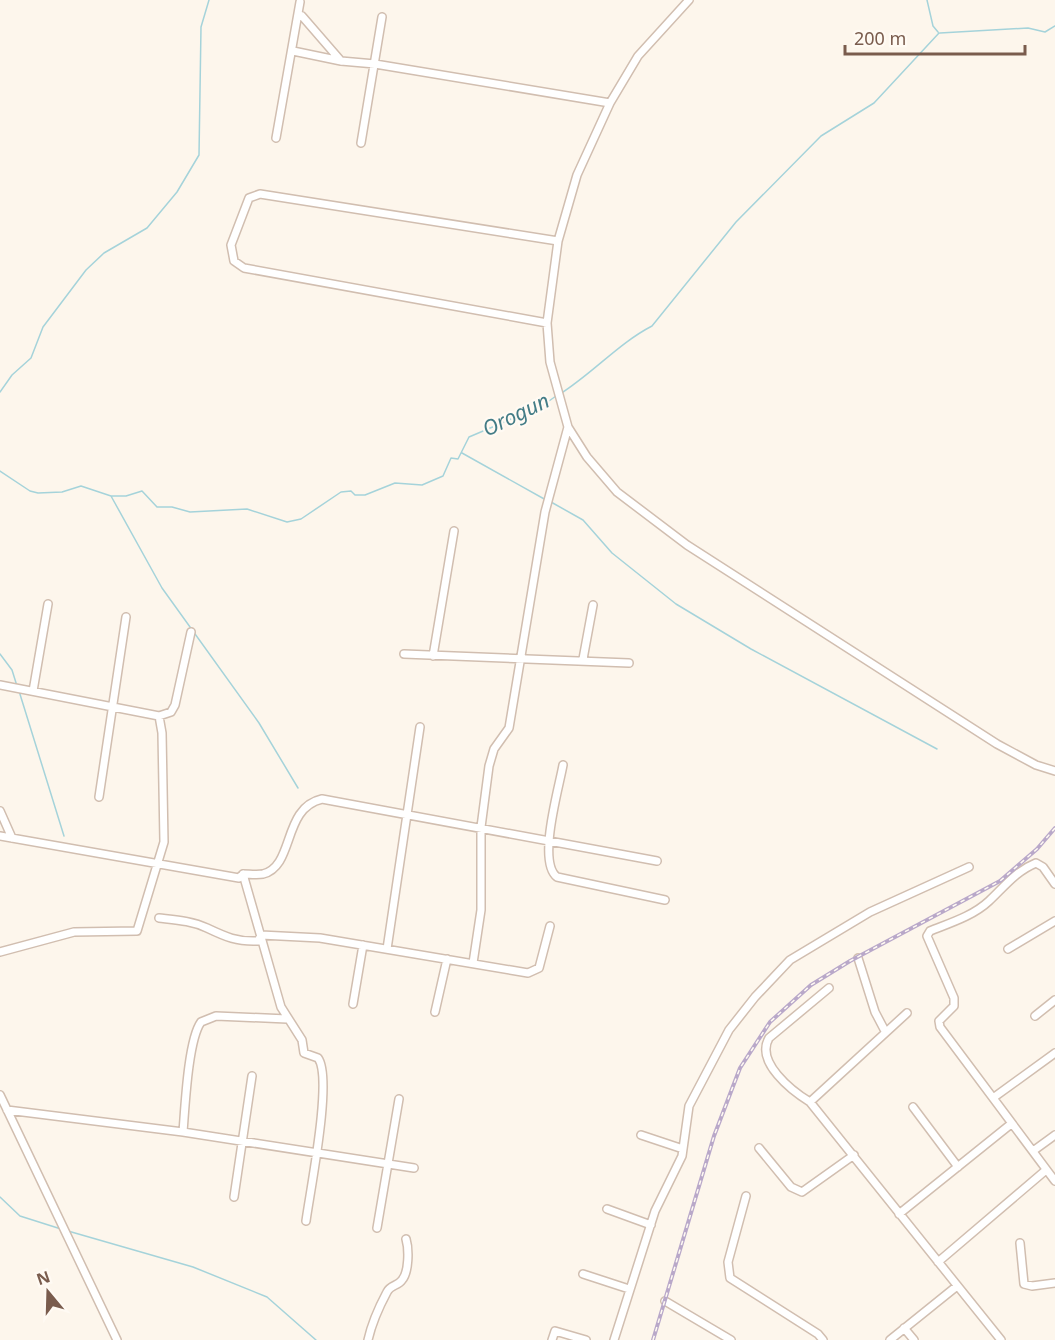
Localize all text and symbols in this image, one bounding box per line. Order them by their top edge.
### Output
scale bar [845,18,1025,56]
text: 200 m [854,26,906,50]
water label: Orogun [477,386,554,442]
north arrow [18,1262,78,1322]
text: N [33,1265,53,1290]

